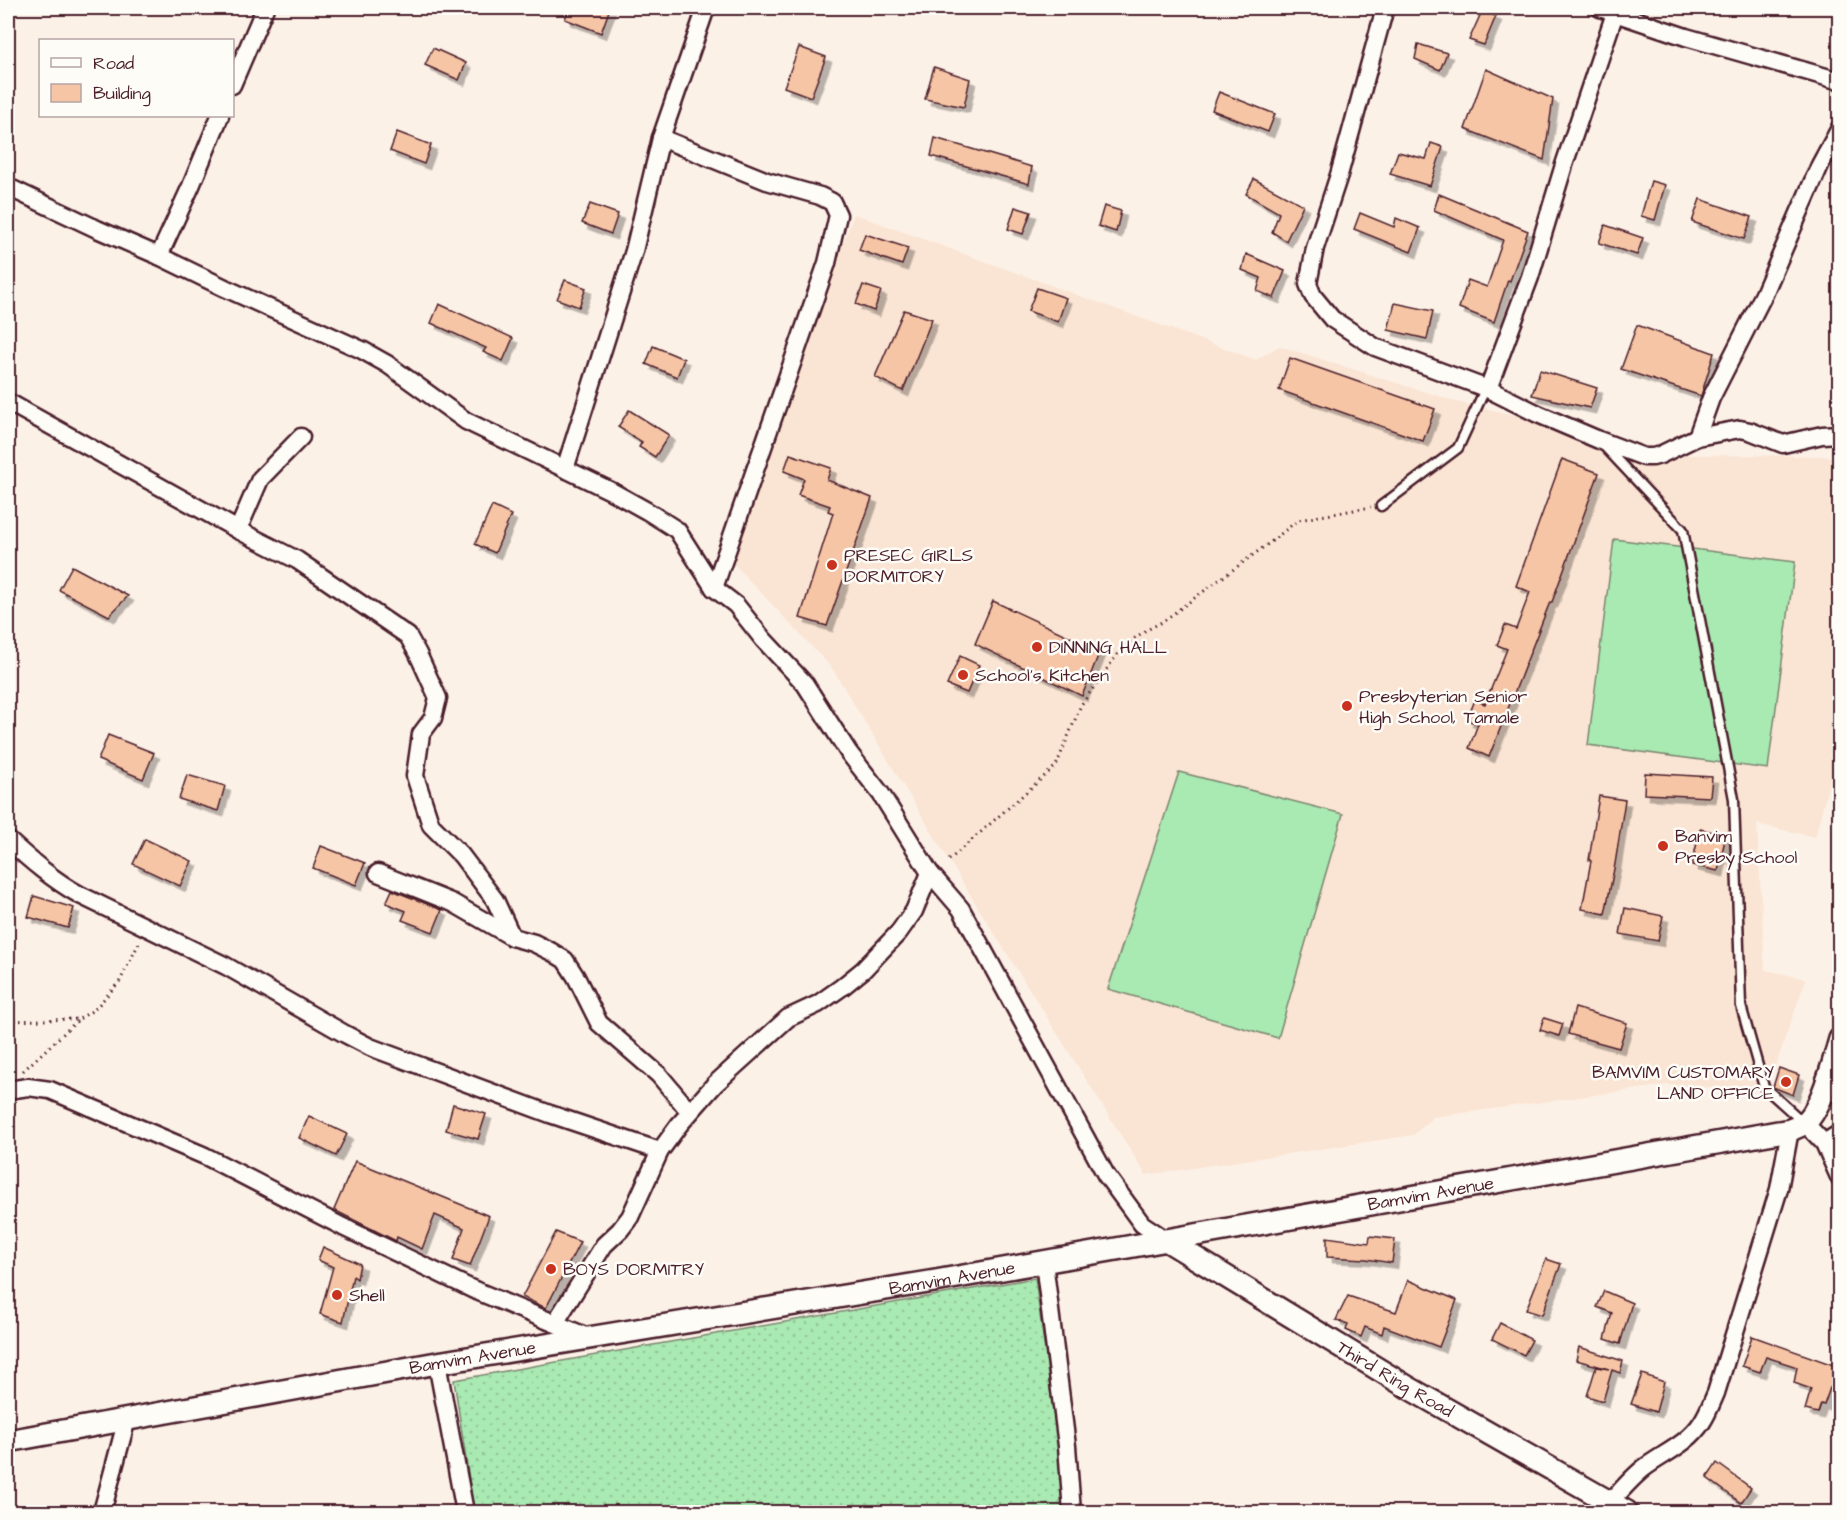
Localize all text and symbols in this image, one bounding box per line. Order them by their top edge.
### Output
legend [39,39,234,117]
text: Road [93,51,134,76]
text: Building [93,81,151,107]
place label: PRESEC GIRLS DORMITORY [844,543,973,589]
marker: PRESEC GIRLS DORMITORY [825,558,839,572]
place label: DINNING HALL [1049,635,1168,660]
marker: DINNING HALL [1030,640,1044,654]
place label: School's Kitchen [975,663,1109,688]
marker: School's Kitchen [956,668,970,682]
place label: Presbyterian Senior High School, Tamale [1359,684,1527,731]
marker: Presbyterian Senior High School, Tamale [1340,699,1354,713]
place label: Banvim Presby School [1675,824,1797,871]
marker: Banvim Presby School [1656,839,1670,853]
place label: BAMVIM CUSTOMARY LAND OFFICE [1592,1060,1774,1106]
marker: BAMVIM CUSTOMARY LAND OFFICE [1779,1075,1793,1089]
street label: Bamvim Avenue [1366,1170,1496,1217]
street label: Bamvim Avenue [887,1255,1017,1301]
place label: BOYS DORMITRY [563,1257,704,1282]
marker: BOYS DORMITRY [544,1262,558,1276]
place label: Shell [349,1283,385,1308]
marker: Shell [330,1288,344,1302]
street label: Bamvim Avenue [407,1335,538,1381]
street label: Third Ring Road [1332,1335,1458,1424]

